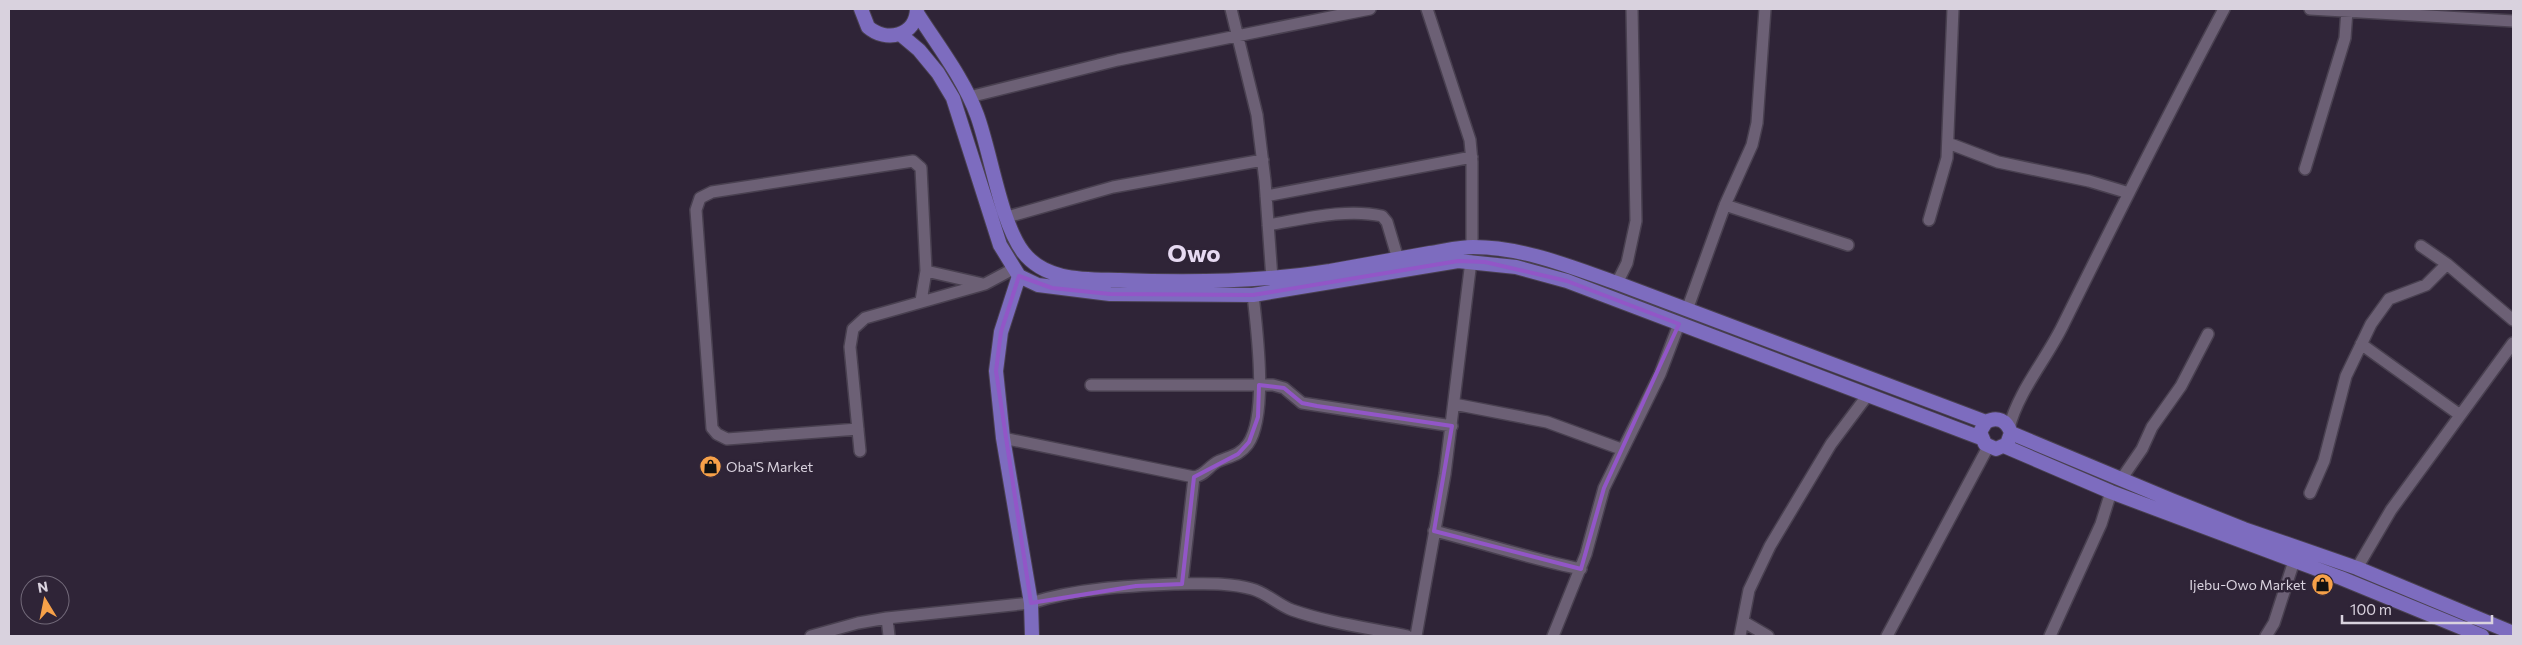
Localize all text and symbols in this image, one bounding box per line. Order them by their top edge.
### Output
district label: Owo [1167,238,1221,267]
shop icon: Oba'S Market [698,455,722,479]
place label: Oba'S Market [726,458,813,475]
shop icon: Ijebu-Owo Market [2310,573,2334,597]
north arrow [20,575,70,625]
place label: Ijebu-Owo Market [2189,576,2306,593]
text: N [36,577,49,596]
scale bar [2342,592,2492,624]
text: 100 m [2350,600,2392,618]

